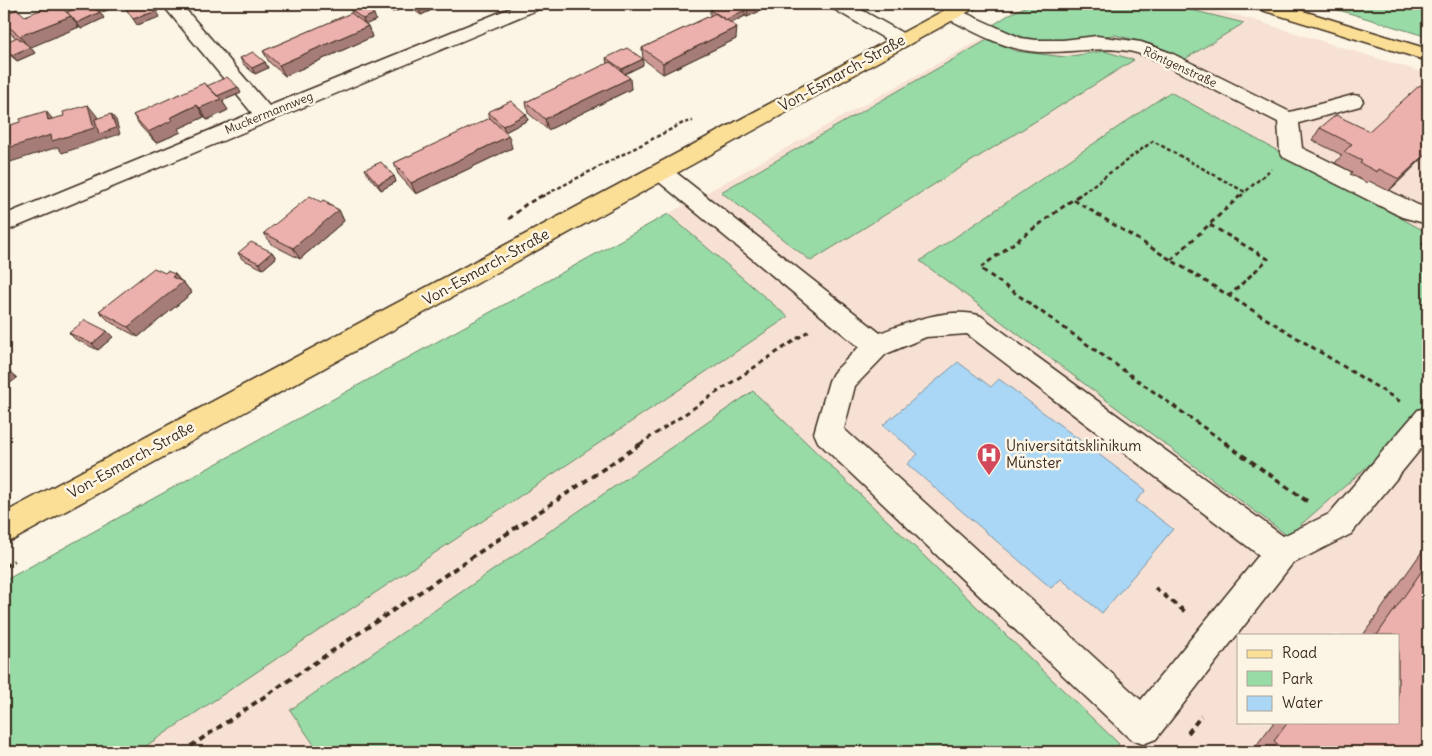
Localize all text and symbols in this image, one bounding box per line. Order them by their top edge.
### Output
street label: Von-Esmarch-Straße [775,30,908,115]
street label: Röntgenstraße [1141,43,1219,90]
street label: Muckermannweg [222,88,315,137]
street label: Von-Esmarch-Straße [419,224,552,309]
street label: Von-Esmarch-Straße [64,417,197,502]
place label: Universitätsklinikum Münster [1006,436,1141,472]
hospital icon: Universitätsklinikum Münster [976,442,1002,476]
legend [1237,634,1400,724]
text: Road [1282,643,1317,662]
text: Park [1282,669,1313,688]
text: Water [1282,693,1323,712]

